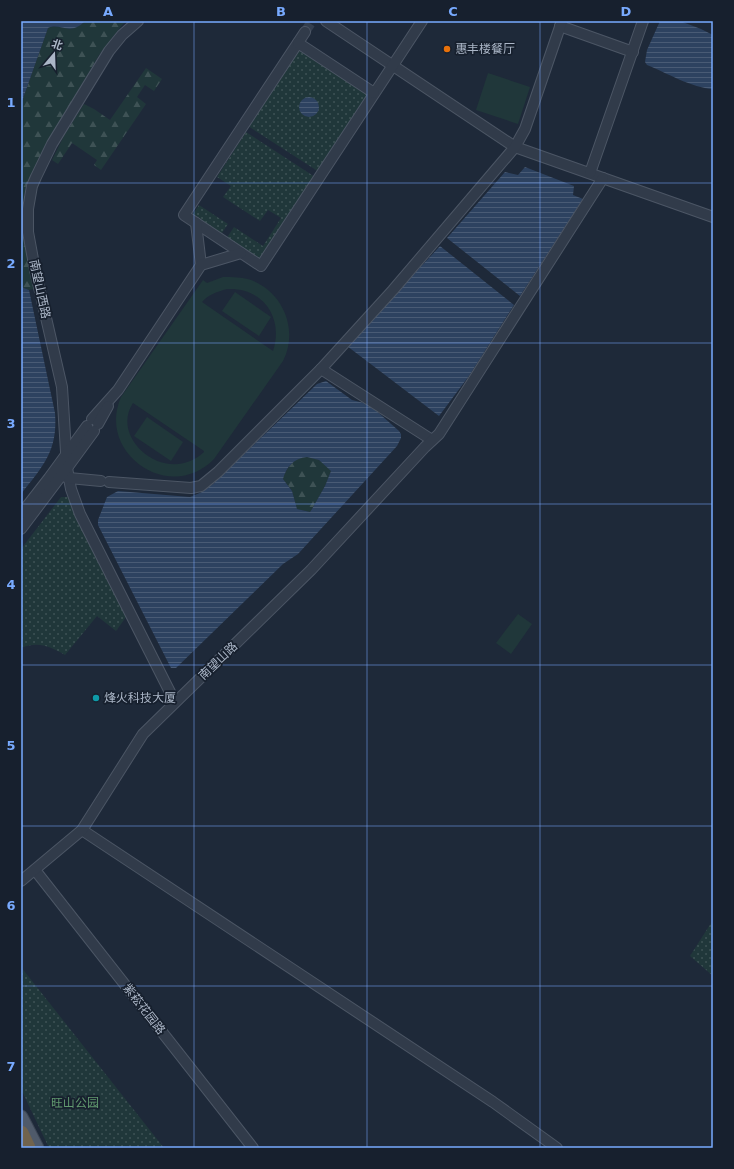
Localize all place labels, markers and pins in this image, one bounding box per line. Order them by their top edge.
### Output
place label: 惠丰楼餐厅 [455,42,515,56]
marker: 惠丰楼餐厅 [442,44,452,54]
place label: 烽火科技大厦 [104,691,176,705]
marker: 烽火科技大厦 [91,693,101,703]

